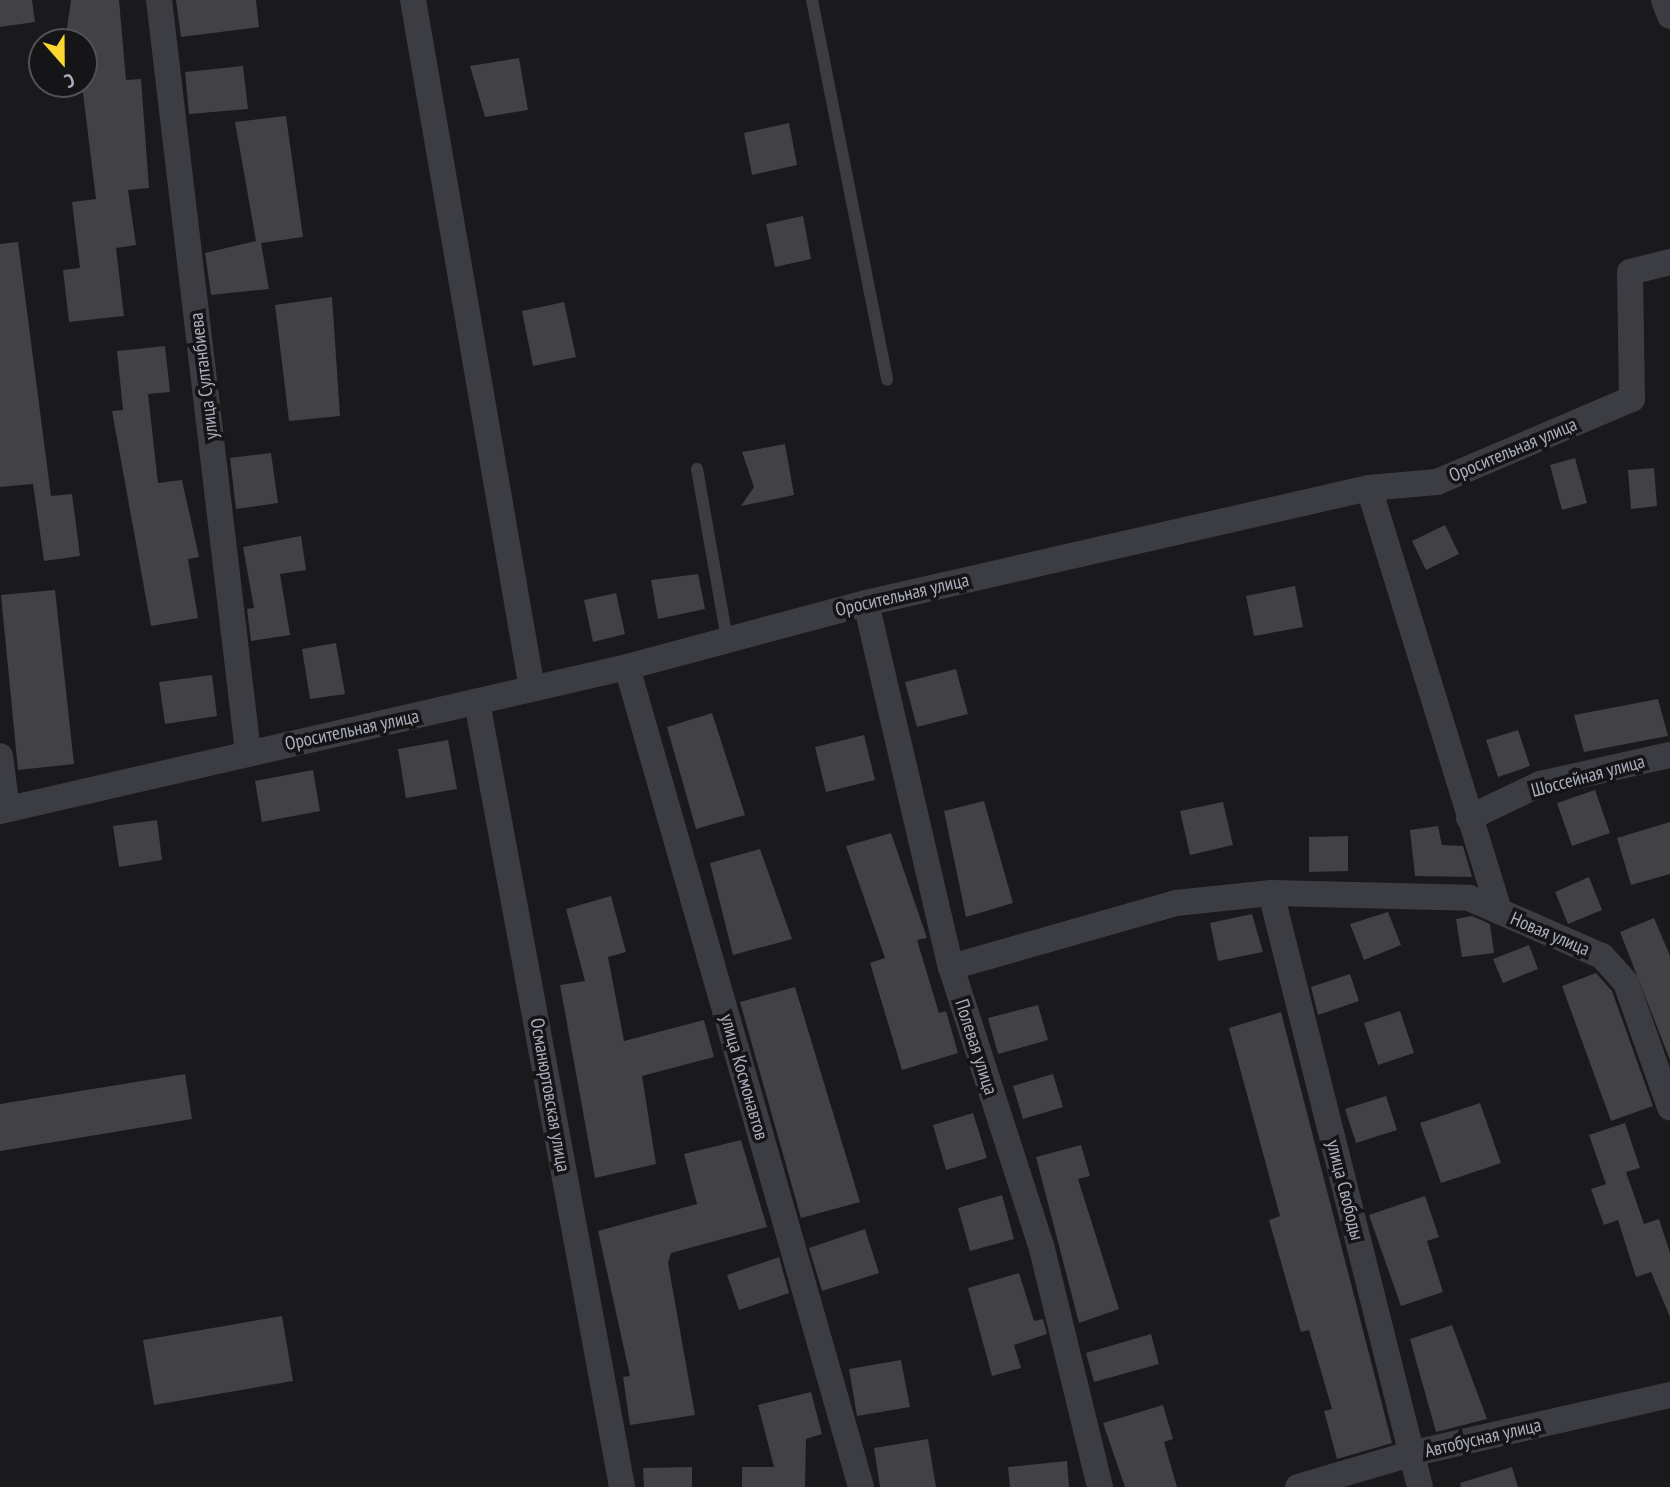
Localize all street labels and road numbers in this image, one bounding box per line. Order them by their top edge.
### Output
street label: улица Султанбиева [185,311,223,441]
street label: Оросительная улица [1446,413,1580,487]
street label: Оросительная улица [833,569,971,621]
street label: Оросительная улица [283,705,421,755]
street label: Шоссейная улица [1529,750,1647,802]
street label: Новая улица [1507,907,1593,961]
street label: Полевая улица [950,996,1002,1098]
street label: улица Космонавтов [715,1011,773,1143]
street label: Османюртовская улица [525,1016,575,1174]
street label: улица Свободы [1322,1137,1368,1243]
street label: Автобусная улица [1423,1414,1543,1462]

